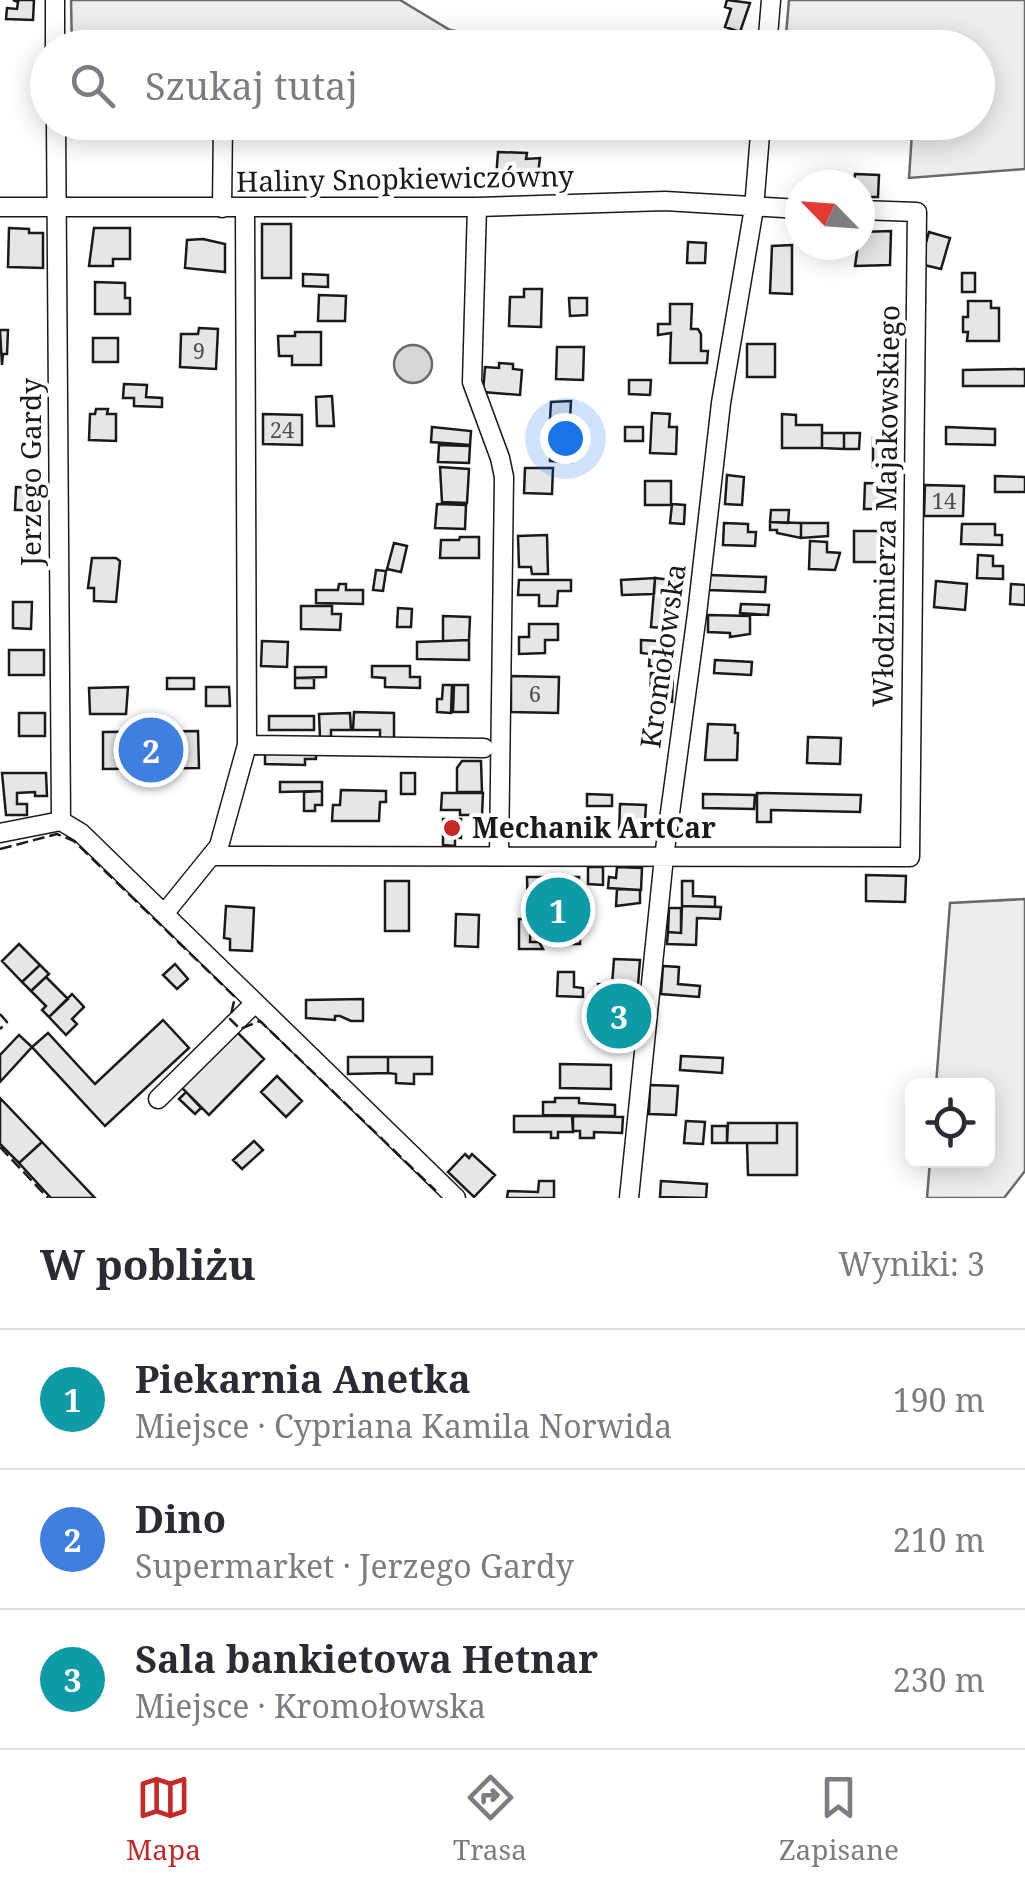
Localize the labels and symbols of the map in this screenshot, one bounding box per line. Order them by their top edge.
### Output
street label: Haliny Snopkiewiczówny [236,156,574,200]
north arrow [785,170,875,260]
street label: Włodzimierza Majakowskiego [862,304,908,707]
house number: 9 [193,335,205,365]
street label: Jerzego Gardy [11,378,49,567]
your location [540,413,591,464]
house number: 24 [270,414,294,444]
house number: 14 [932,485,956,515]
street label: Kromołowska [630,561,694,750]
house number: 6 [529,678,541,708]
pin: 2 [118,712,184,788]
place label: Mechanik ArtCar [472,808,716,846]
marker: Mechanik ArtCar [441,817,463,839]
pin: 1 [526,872,590,948]
pin: 3 [586,978,652,1054]

